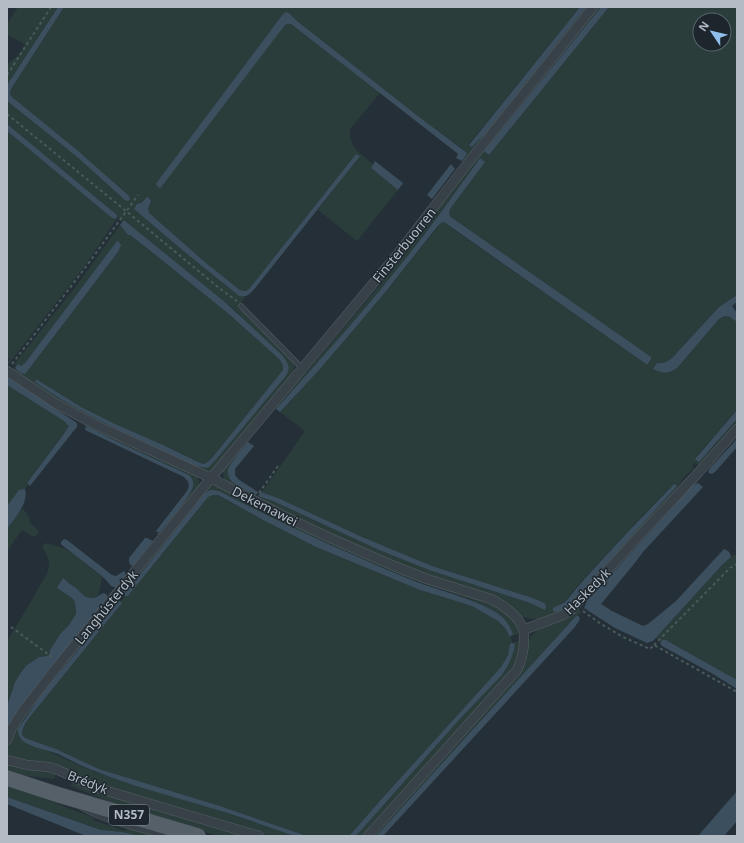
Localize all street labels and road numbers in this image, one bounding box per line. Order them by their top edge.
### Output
street label: Finsterbuorren [368,204,440,286]
street label: Dekemawei [229,482,301,530]
street label: Haskedyk [560,564,614,618]
street label: Langhústerdyk [70,566,142,648]
street label: Brédyk [65,766,111,798]
road number: N357 [109,805,149,825]

